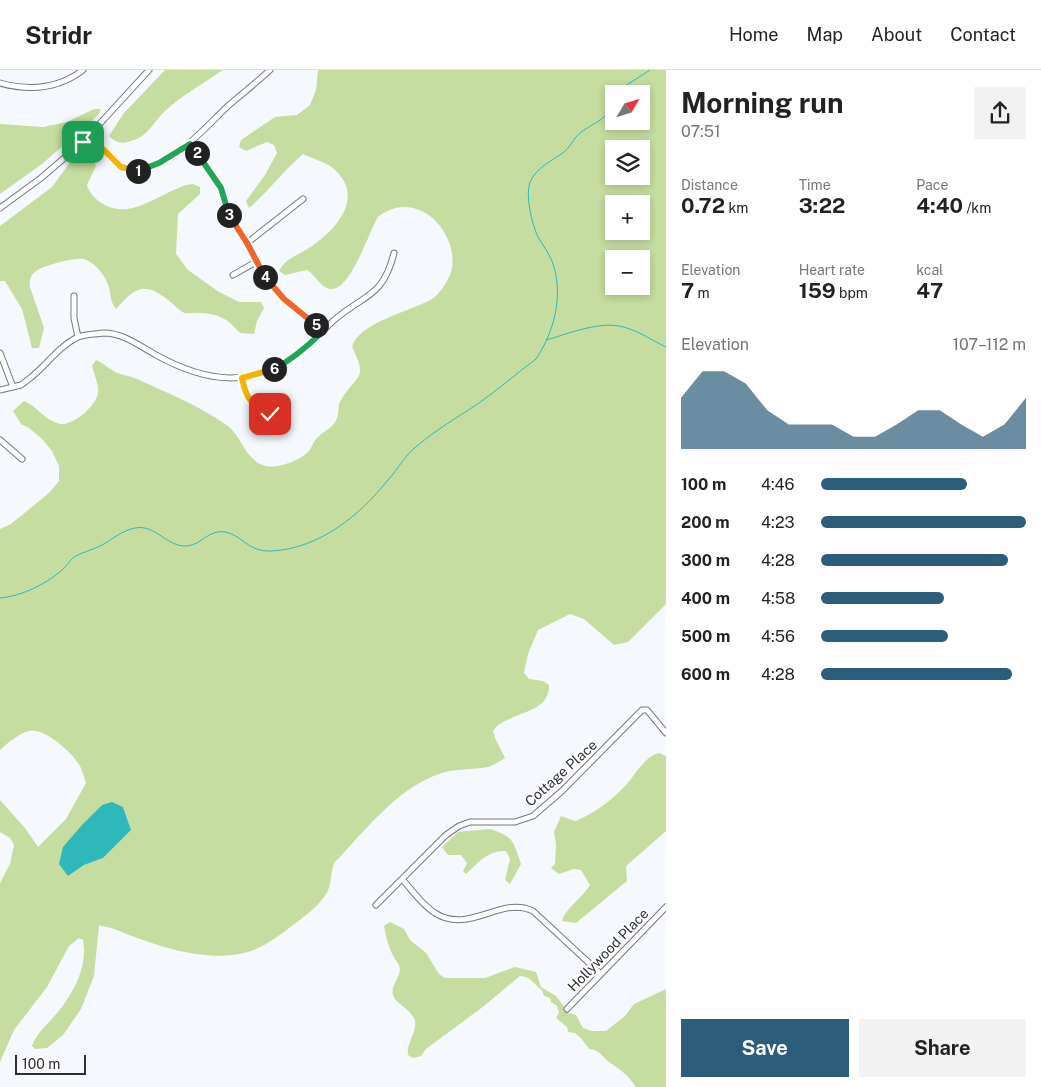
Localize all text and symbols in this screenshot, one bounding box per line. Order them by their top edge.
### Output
text: Stridr [25,21,92,49]
text: Home [729,24,779,45]
text: Map [807,24,843,45]
text: About [871,24,922,45]
text: Contact [950,24,1016,45]
north arrow [605,85,650,130]
map controls [605,85,650,295]
text: Morning run [681,86,844,119]
button: share [974,87,1026,139]
pin [62,121,104,163]
text: 07:51 [681,122,720,141]
icon: arrive [69,128,97,156]
pin: 2 [184,140,210,166]
button: layers [605,140,650,185]
text: 2 [193,145,202,161]
pin: 1 [126,158,150,184]
text: 1 [136,163,142,179]
text: Distance [681,177,738,193]
text: Time [799,177,831,193]
text: Pace [916,177,948,193]
text: 0.72 [681,193,725,218]
text: 3:22 [799,193,845,218]
text: 4:40 [916,193,963,218]
button: + [605,195,650,240]
text: km [725,200,748,216]
text: /km [963,200,991,216]
pin: 3 [216,202,242,228]
text: 3 [225,207,234,223]
button: − [605,250,650,295]
text: Elevation [681,262,740,278]
text: Heart rate [799,262,865,278]
text: kcal [916,262,943,278]
pin: 4 [252,264,278,290]
text: 4 [261,269,270,285]
text: 7 [681,278,694,303]
text: 159 [799,278,836,303]
text: 47 [916,278,943,303]
text: m [694,285,710,301]
text: bpm [836,285,868,301]
pin: 5 [304,312,328,338]
text: 5 [312,317,321,333]
text: Elevation [681,335,749,354]
text: 107–112 m [952,335,1026,354]
pin: 6 [262,356,286,382]
text: 6 [270,361,279,377]
pin [249,393,291,435]
icon: check [256,400,284,428]
text: 100 m [681,475,726,494]
text: 4:46 [761,475,795,494]
text: 200 m [681,513,730,532]
text: 4:23 [761,513,795,532]
text: 300 m [681,551,730,570]
text: 4:28 [761,551,795,570]
text: 400 m [681,589,730,608]
text: 4:58 [761,589,795,608]
text: 500 m [681,627,730,646]
text: 4:56 [761,627,795,646]
text: 600 m [681,665,730,684]
text: 4:28 [761,665,795,684]
street label: Cottage Place [522,737,600,809]
street label: Hollywood Place [564,905,652,995]
button: Save [681,1019,849,1077]
button: Share [859,1019,1026,1077]
scale bar [15,1052,86,1075]
text: 100 m [22,1056,60,1072]

